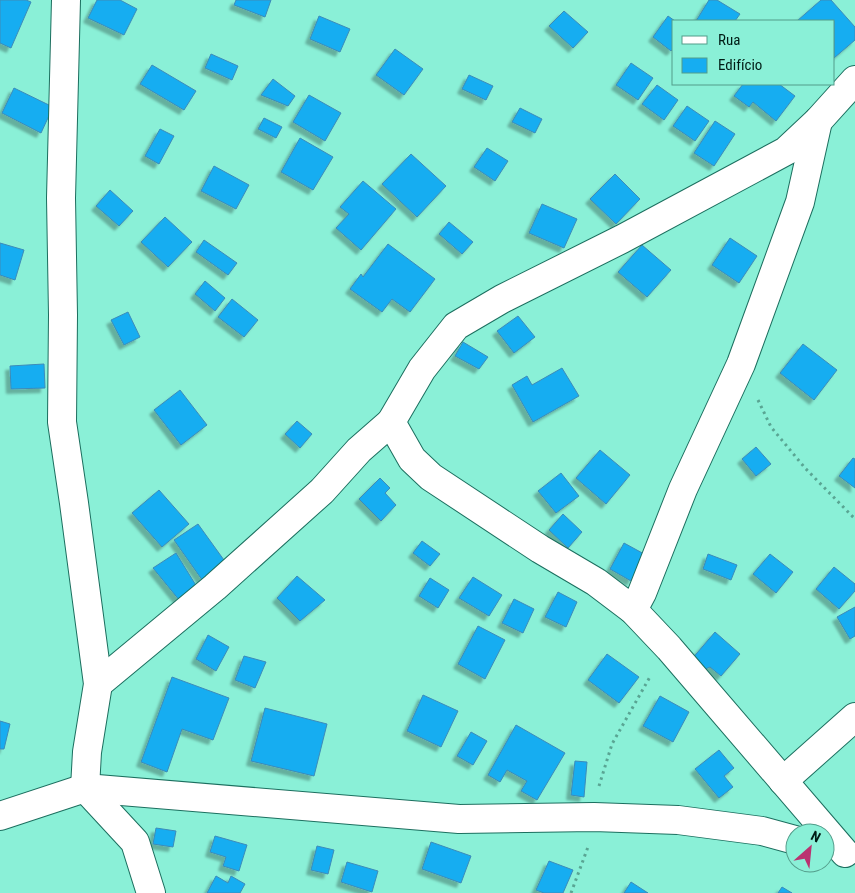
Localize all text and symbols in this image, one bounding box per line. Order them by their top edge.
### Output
legend [672,20,835,85]
text: Rua [718,31,740,49]
text: Edifício [718,56,762,74]
north arrow [785,823,835,873]
text: N [808,827,823,845]

